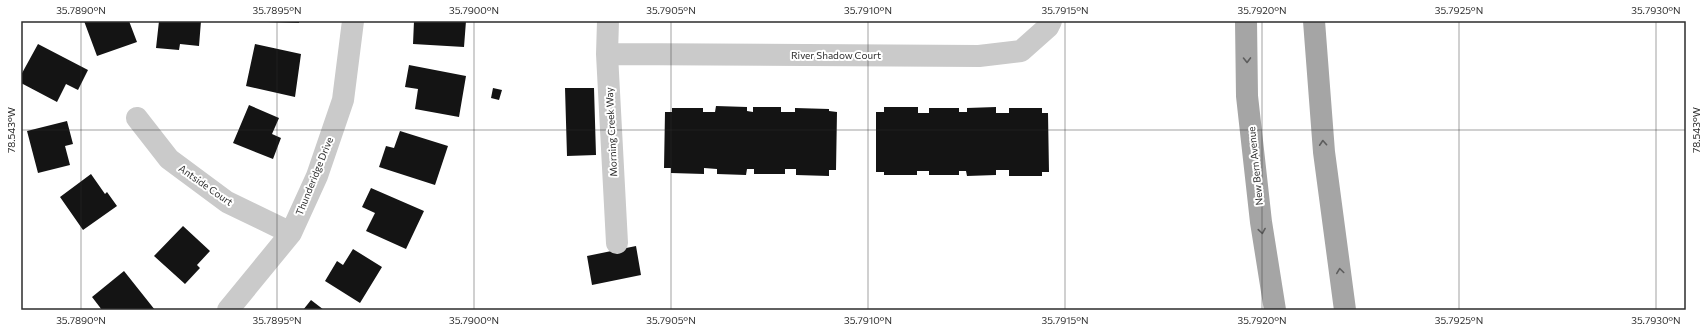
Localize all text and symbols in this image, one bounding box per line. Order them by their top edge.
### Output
text: 35.7890°N [56,4,106,16]
text: 35.7895°N [253,4,301,16]
text: 35.7900°N [449,4,499,16]
text: 35.7905°N [646,4,696,16]
text: 35.7910°N [844,4,892,16]
text: 35.7915°N [1041,4,1089,16]
text: 35.7920°N [1237,4,1287,16]
text: 35.7925°N [1435,4,1483,16]
text: 35.7930°N [1631,4,1681,16]
street label: River Shadow Court [791,49,881,61]
one-way arrow [1242,57,1251,63]
street label: Morning Creek Way [603,87,619,177]
text: 78.543°W [5,107,17,153]
text: 78.543°W [1690,107,1702,153]
street label: New Bern Avenue [1245,126,1265,206]
street label: Thunderidge Drive [293,135,335,217]
one-way arrow [1318,140,1327,146]
street label: Antside Court [177,162,235,208]
one-way arrow [1257,228,1266,234]
one-way arrow [1336,268,1345,274]
text: 35.7890°N [56,314,106,326]
text: 35.7895°N [253,314,301,326]
text: 35.7900°N [449,314,499,326]
text: 35.7905°N [646,314,696,326]
text: 35.7910°N [844,314,892,326]
text: 35.7915°N [1041,314,1089,326]
text: 35.7920°N [1237,314,1287,326]
text: 35.7925°N [1435,314,1483,326]
text: 35.7930°N [1631,314,1681,326]

